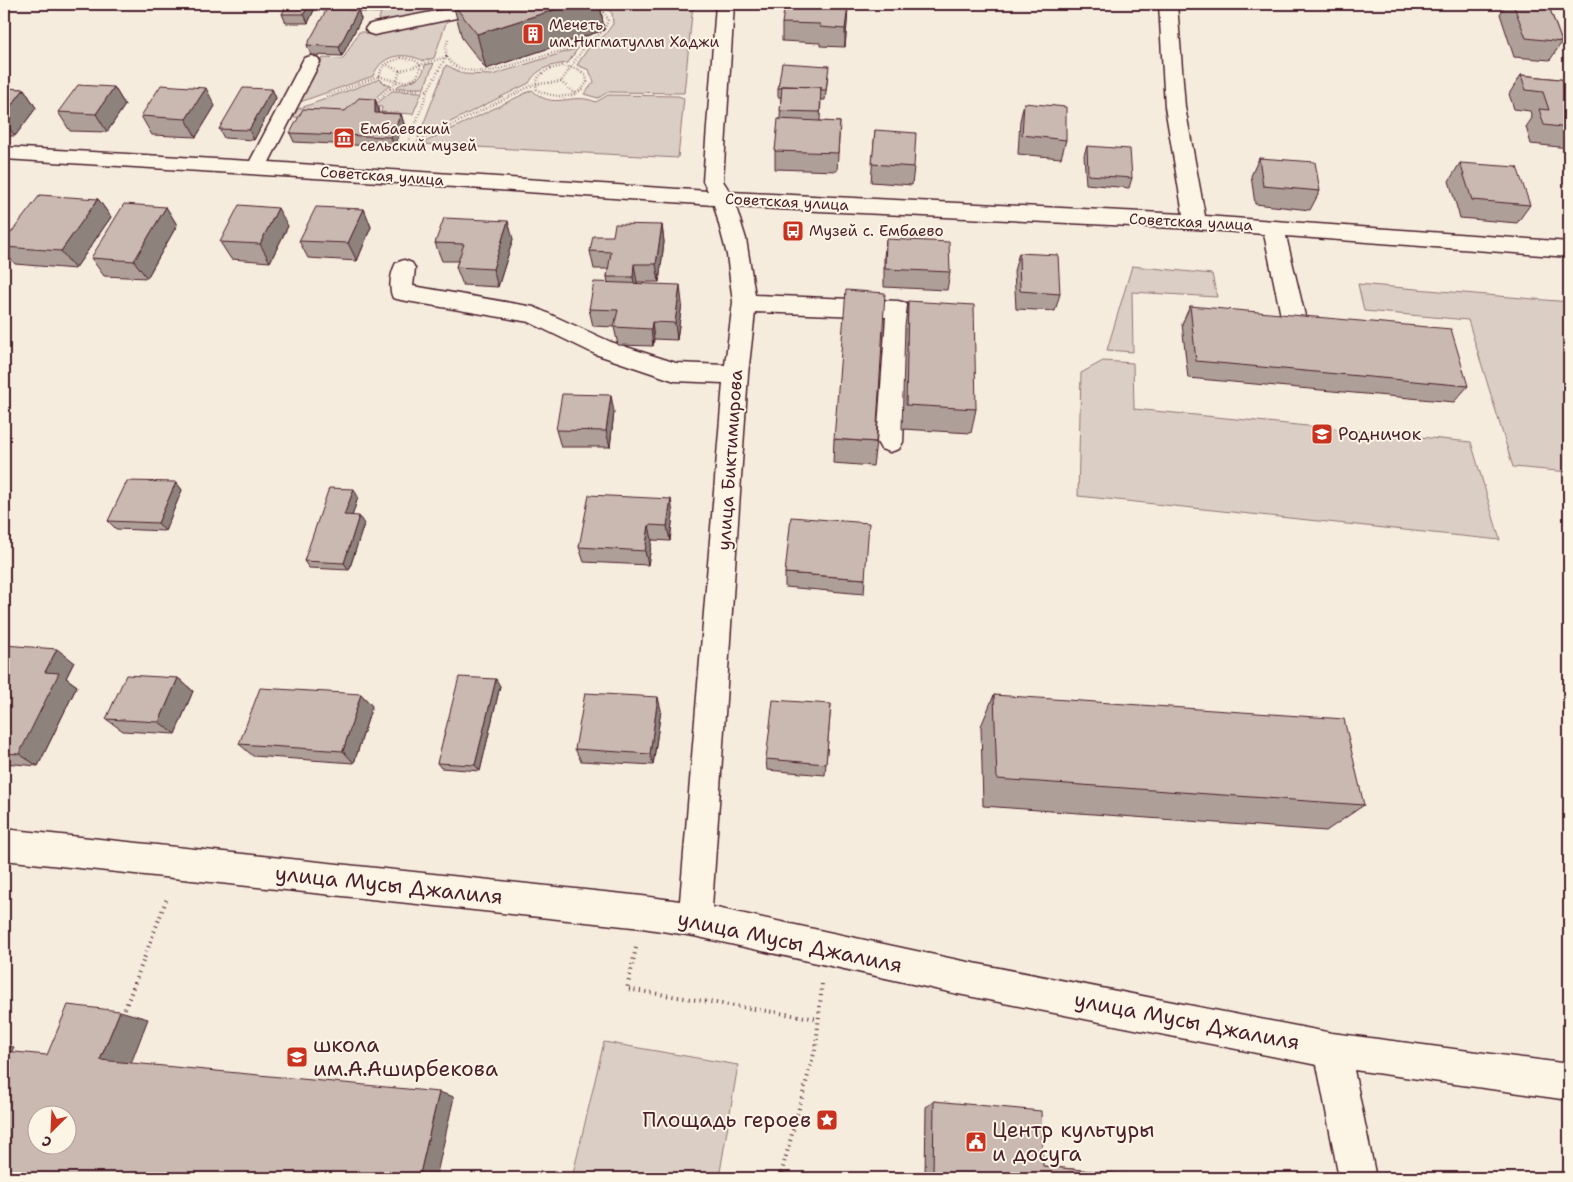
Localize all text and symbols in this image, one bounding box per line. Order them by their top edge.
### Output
place label: Мечеть им.Нигматуллы Хаджи [549,15,720,52]
building icon: Мечеть им.Нигматуллы Хаджи [521,22,545,46]
place label: Ембаевский сельский музей [360,119,477,156]
museum icon: Ембаевский сельский музей [332,126,356,150]
street label: Советская улица [319,162,445,190]
street label: Советская улица [725,189,850,215]
street label: Советская улица [1129,209,1254,235]
bus stop icon: Музей с. Ембаево [781,219,805,243]
place label: Музей с. Ембаево [809,221,944,241]
street label: улица Биктимирова [712,369,748,551]
school or university icon: Родничок [1310,422,1334,446]
place label: Родничок [1338,422,1422,446]
street label: улица Мусы Джалиля [274,859,504,911]
street label: улица Мусы Джалиля [675,905,905,979]
street label: улица Мусы Джалиля [1072,985,1302,1057]
place label: школа им.А.Аширбекова [313,1031,498,1083]
school or university icon: школа им.А.Аширбекова [285,1045,309,1069]
north arrow [28,1104,78,1154]
place label: Площадь героев [642,1106,811,1134]
place icon: Площадь героев [815,1108,839,1132]
place label: Центр культуры и досуга [992,1116,1154,1168]
public building icon: Центр культуры и досуга [964,1130,988,1154]
text: С [39,1132,54,1152]

